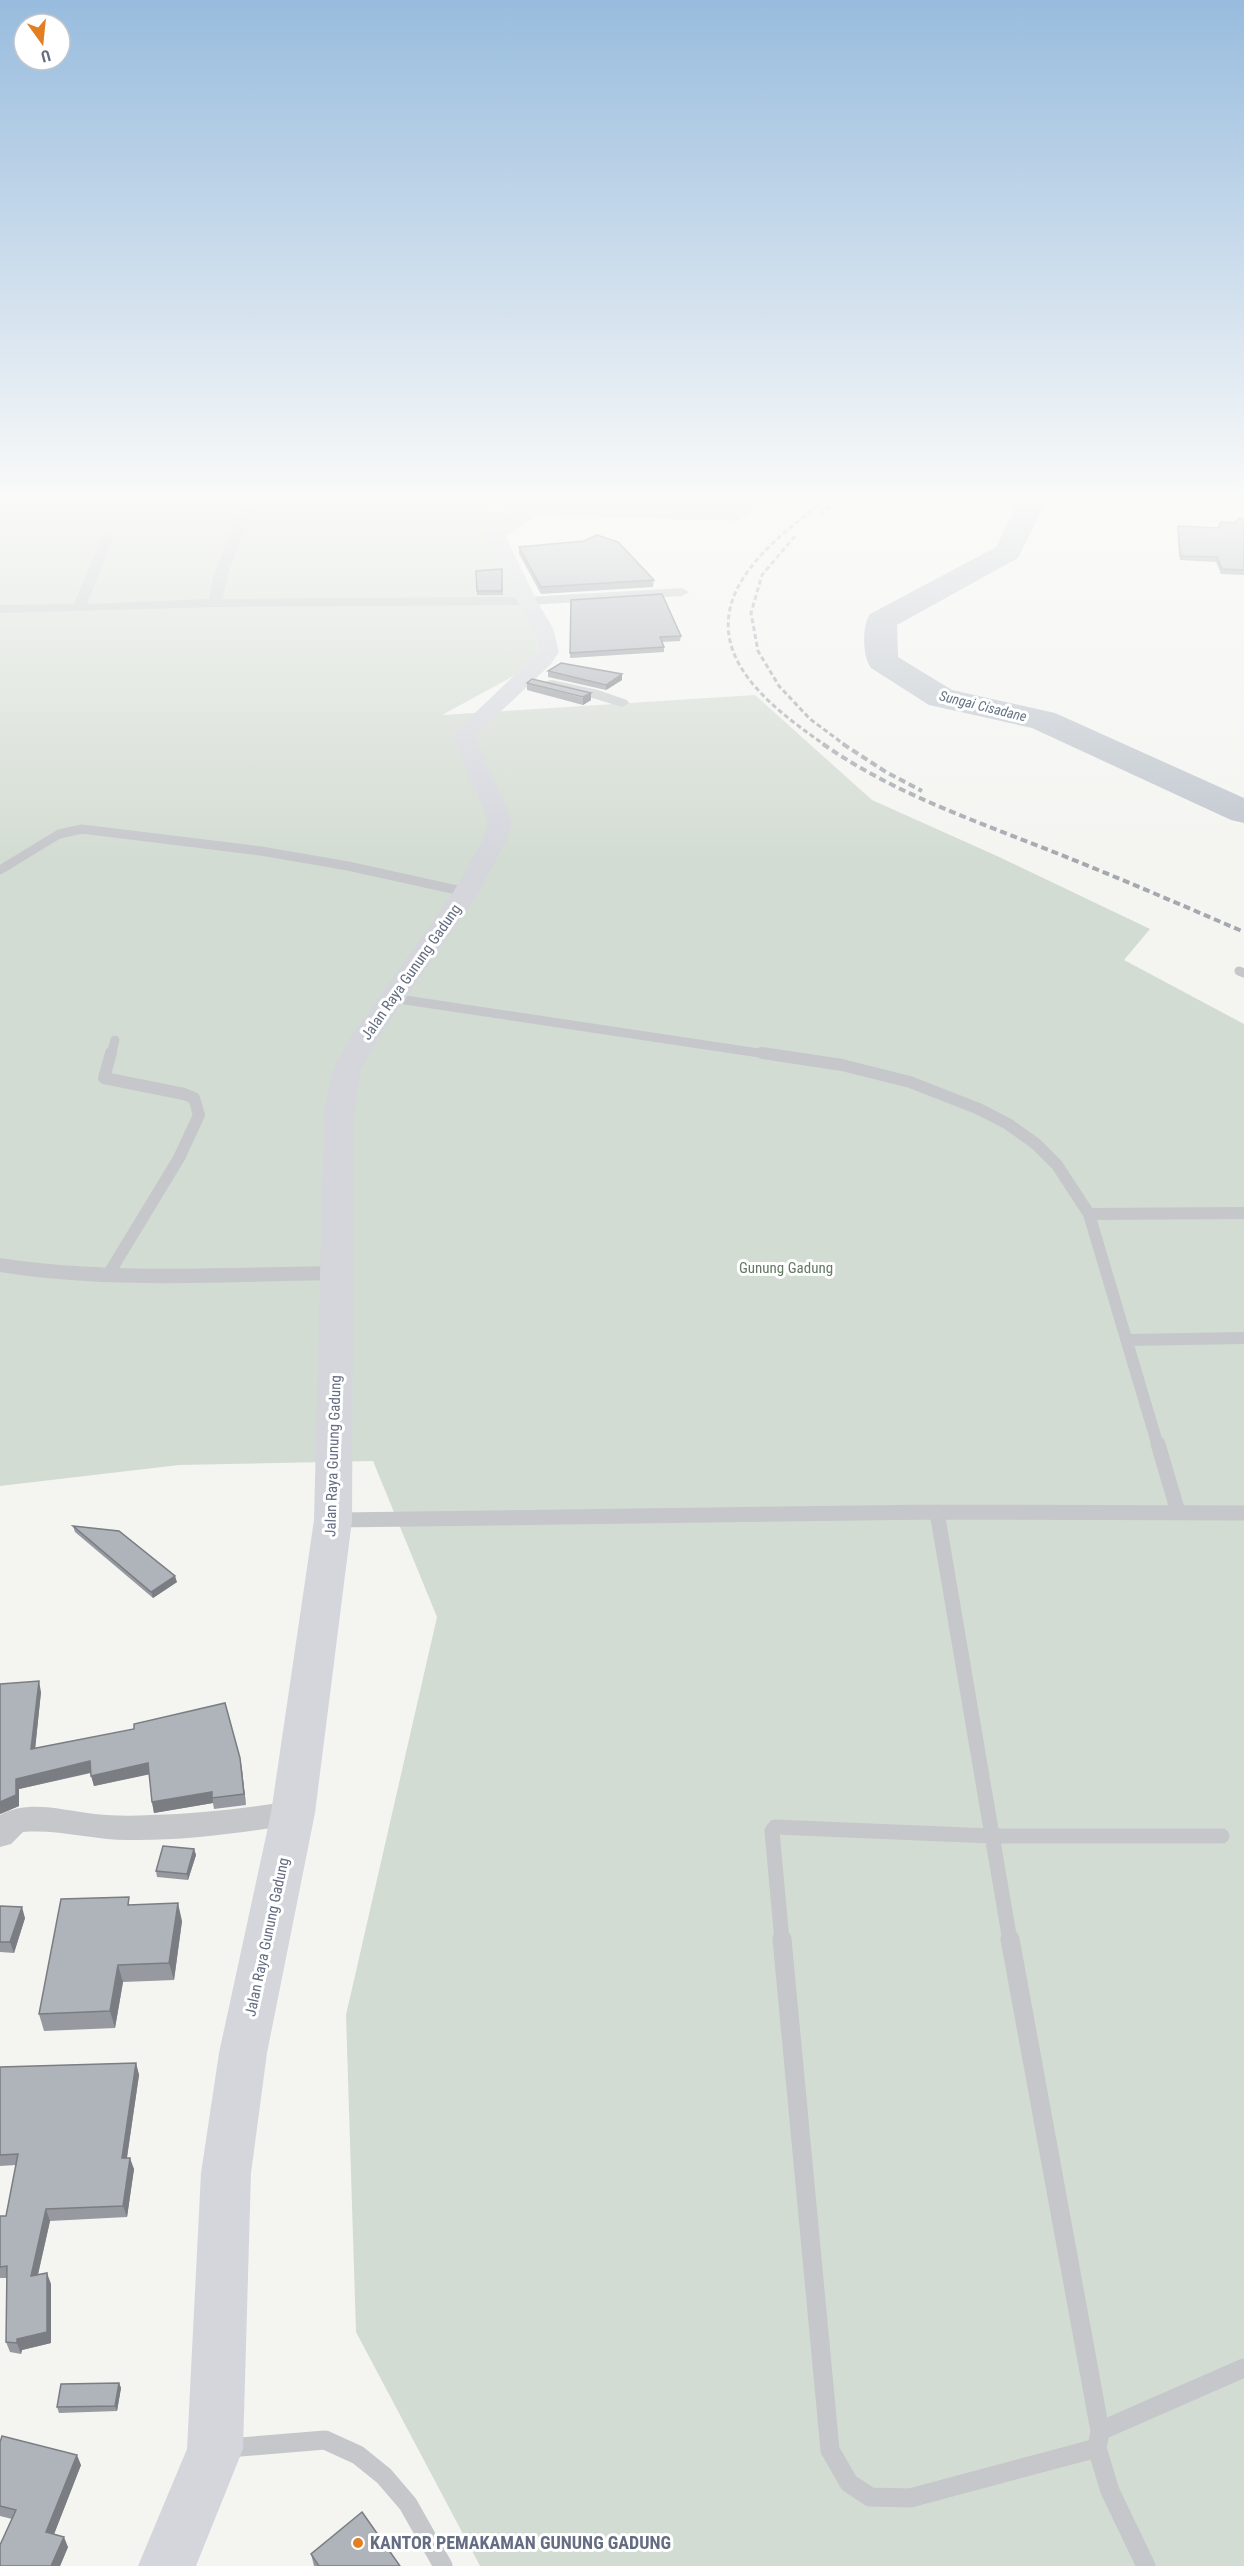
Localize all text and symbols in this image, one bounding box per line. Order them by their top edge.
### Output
north arrow [12,12,72,72]
text: U [39,46,53,66]
water label: Sungai Cisadane [938,687,1028,725]
street label: Jalan Raya Gunung Gadung [357,901,465,1043]
park label: Gunung Gadung [739,1259,833,1277]
street label: Jalan Raya Gunung Gadung [321,1375,345,1537]
street label: Jalan Raya Gunung Gadung [241,1856,293,2018]
place label: KANTOR PEMAKAMAN GUNUNG GADUNG [370,2532,671,2553]
marker: KANTOR PEMAKAMAN GUNUNG GADUNG [351,2536,365,2550]

